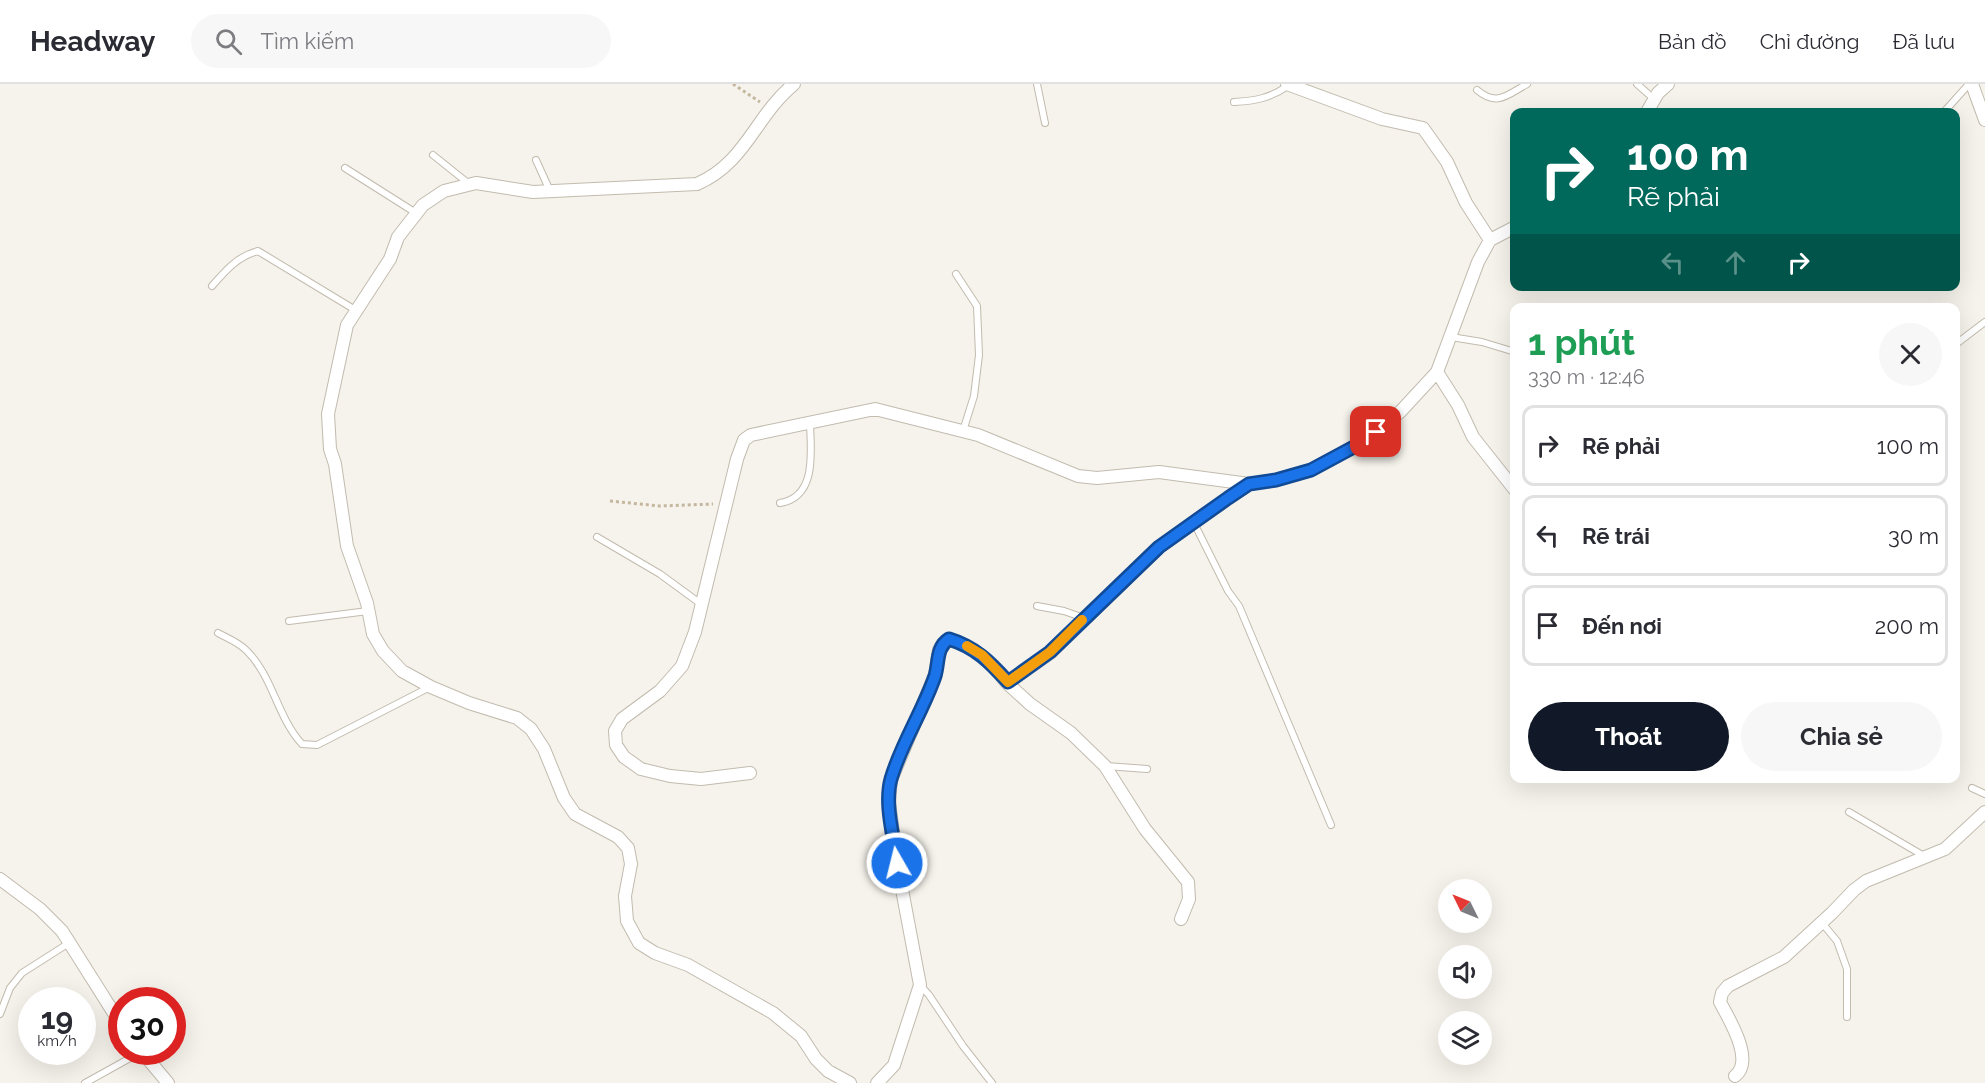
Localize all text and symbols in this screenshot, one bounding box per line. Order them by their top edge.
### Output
search box [191,14,611,68]
text: Headway [30,25,155,58]
icon: search [212,25,245,58]
text: Tìm kiếm [260,28,354,54]
text: Bản đồ [1658,29,1727,54]
text: Chỉ đường [1760,29,1859,54]
text: Đã lưu [1892,29,1955,54]
text: 100 m [1627,131,1749,180]
icon: right [1528,132,1606,210]
text: Rẽ phải [1627,181,1720,212]
icon: left [1656,246,1689,279]
icon: ahead [1719,246,1752,279]
icon: right [1782,246,1815,279]
text: 1 phút [1528,321,1635,363]
button: close [1879,323,1942,386]
text: 330 m · 12:46 [1528,365,1645,389]
pin [1350,406,1401,457]
icon: arrive [1359,415,1392,448]
icon: right [1531,429,1564,462]
text: Rẽ phải [1582,433,1660,459]
text: 100 m [1877,433,1939,459]
icon: left [1531,519,1564,552]
text: Rẽ trái [1582,523,1650,549]
text: 30 m [1888,523,1939,549]
icon: arrive [1531,609,1564,642]
text: Đến nơi [1582,613,1662,639]
text: 200 m [1875,613,1939,639]
button: Thoát [1528,702,1729,771]
button: Chia sẻ [1741,702,1942,771]
position arrow [865,831,929,895]
north arrow [1438,879,1492,933]
map controls [1438,879,1492,1065]
button: sound [1438,945,1492,999]
speed limit sign: 30 [108,987,186,1065]
text: 19 [41,1001,73,1036]
button: layers [1438,1011,1492,1065]
text: km/h [37,1032,77,1050]

